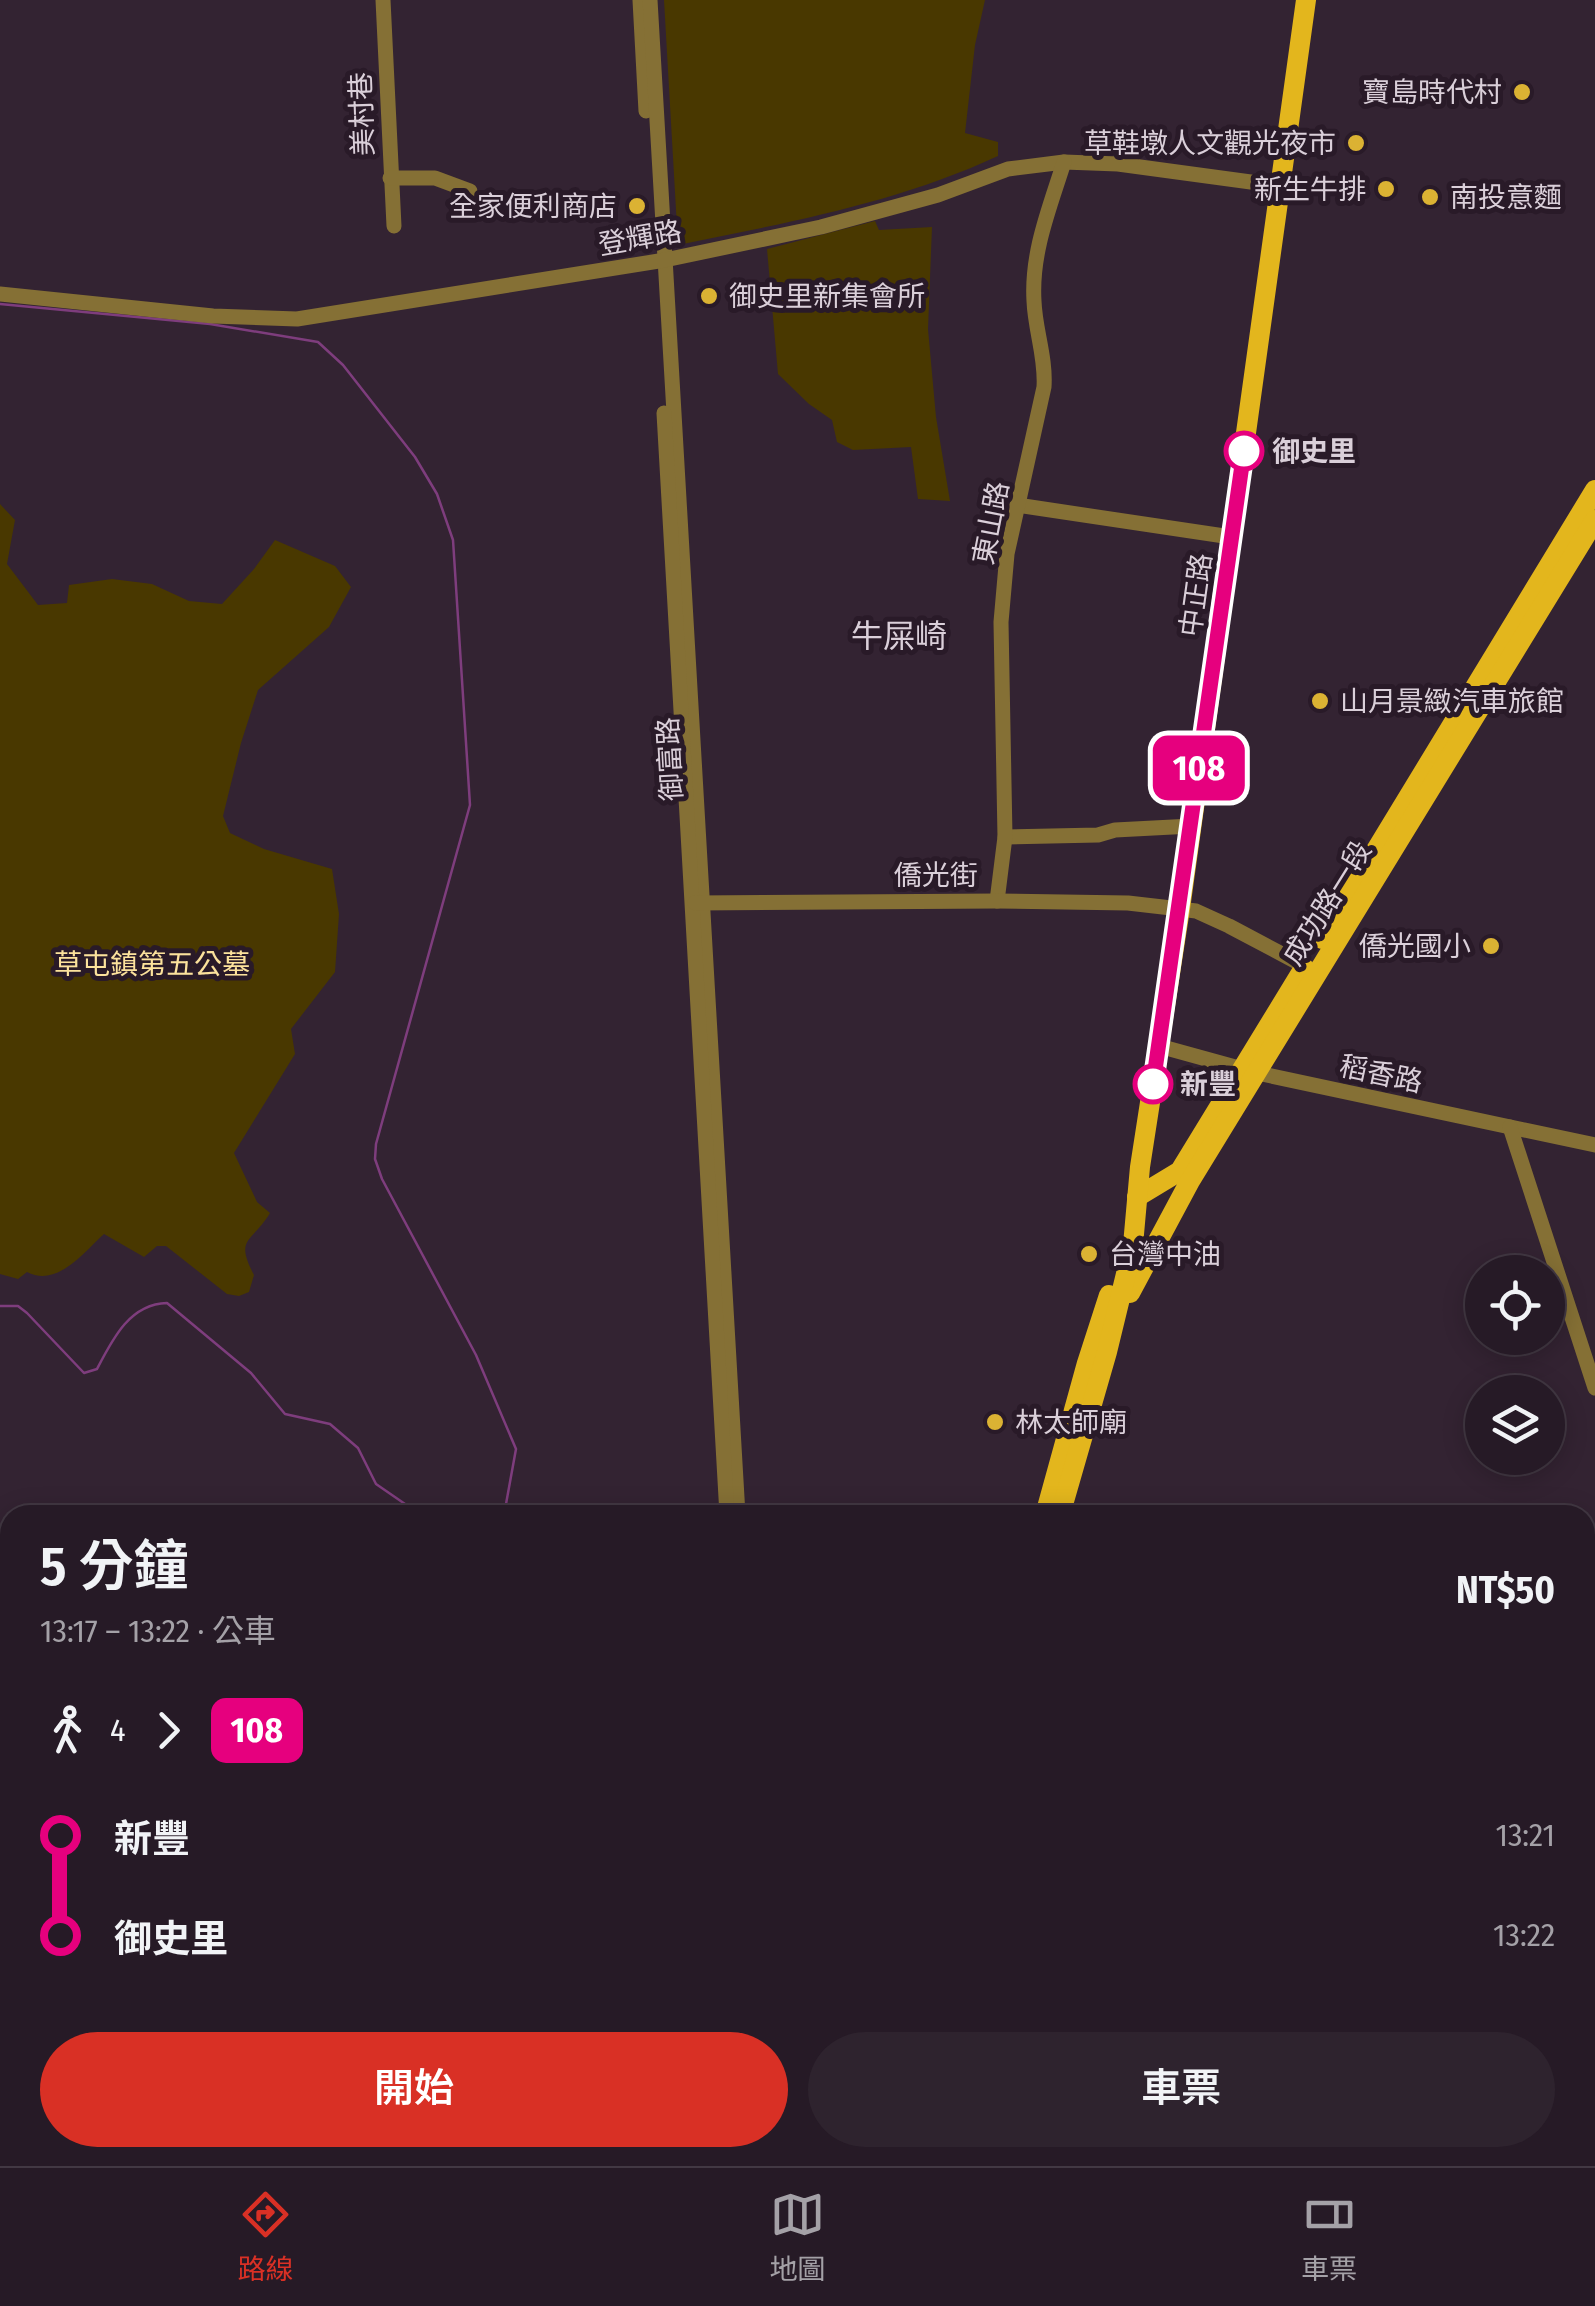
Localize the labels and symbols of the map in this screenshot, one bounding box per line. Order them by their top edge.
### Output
street label: 美村巷 [344,71,380,157]
place label: 寶島時代村 [1362,76,1502,109]
marker: 寶島時代村 [1511,81,1533,103]
place label: 草鞋墩人文觀光夜市 [1084,127,1336,160]
marker: 草鞋墩人文觀光夜市 [1345,132,1367,154]
place label: 新生牛排 [1254,173,1366,206]
marker: 新生牛排 [1375,178,1397,200]
place label: 南投意麵 [1450,181,1562,214]
marker: 南投意麵 [1419,186,1441,208]
place label: 全家便利商店 [449,190,617,223]
marker: 全家便利商店 [626,195,648,217]
street label: 登輝路 [596,214,684,262]
place label: 御史里新集會所 [729,280,925,313]
marker: 御史里新集會所 [698,285,720,307]
marker: 御史里 [1225,432,1263,470]
place label: 御史里 [1272,435,1356,468]
street label: 東山路 [967,479,1015,567]
street label: 中正路 [1174,551,1218,639]
district label: 牛屎崎 [851,617,947,655]
place label: 山月景緻汽車旅館 [1340,685,1564,718]
marker: 山月景緻汽車旅館 [1309,690,1331,712]
street label: 御富路 [651,716,689,802]
line badge: 108 [1142,736,1256,800]
street label: 成功路一段 [1276,835,1378,971]
street label: 僑光街 [894,859,978,892]
place label: 僑光國小 [1359,930,1471,963]
marker: 僑光國小 [1480,935,1502,957]
park label: 草屯鎮第五公墓 [54,948,250,981]
street label: 稻香路 [1336,1049,1426,1099]
marker: 新豐 [1134,1065,1172,1103]
place label: 新豐 [1180,1068,1236,1101]
place label: 台灣中油 [1109,1238,1221,1271]
marker: 台灣中油 [1078,1243,1100,1265]
place label: 林太師廟 [1015,1406,1127,1439]
marker: 林太師廟 [984,1411,1006,1433]

